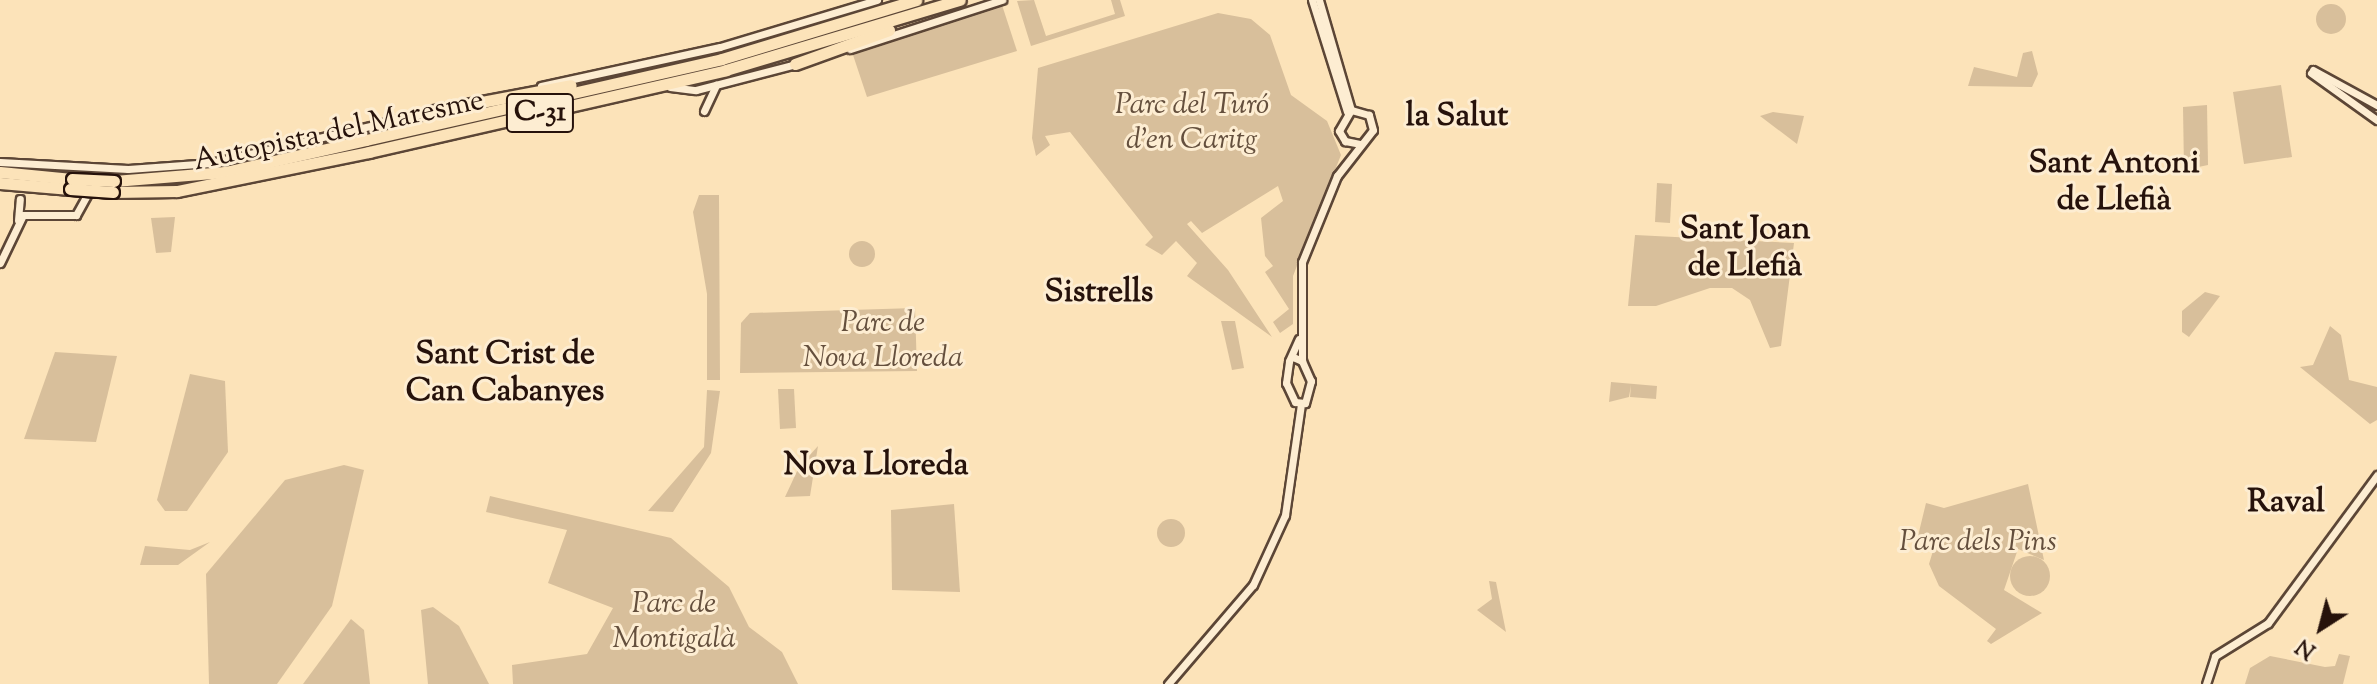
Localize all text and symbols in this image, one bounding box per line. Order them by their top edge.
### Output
street label: Autopista del Maresme [190,84,488,180]
park label: Parc del Turó d'en Caritg [1115,88,1269,158]
road number: C-31 [504,89,576,137]
district label: la Salut [1406,98,1508,136]
district label: Sant Antoni de Llefià [2028,146,2200,221]
district label: Sant Joan de Llefià [1680,212,1810,287]
district label: Sistrells [1045,274,1153,312]
park label: Parc de Nova Lloreda [803,306,963,376]
district label: Sant Crist de Can Cabanyes [406,337,604,412]
district label: Nova Lloreda [783,447,969,485]
district label: Raval [2247,484,2325,522]
park label: Parc dels Pins [1899,525,2057,561]
park label: Parc de Montigalà [612,587,736,658]
north arrow [2281,588,2361,668]
text: N [2290,629,2323,666]

